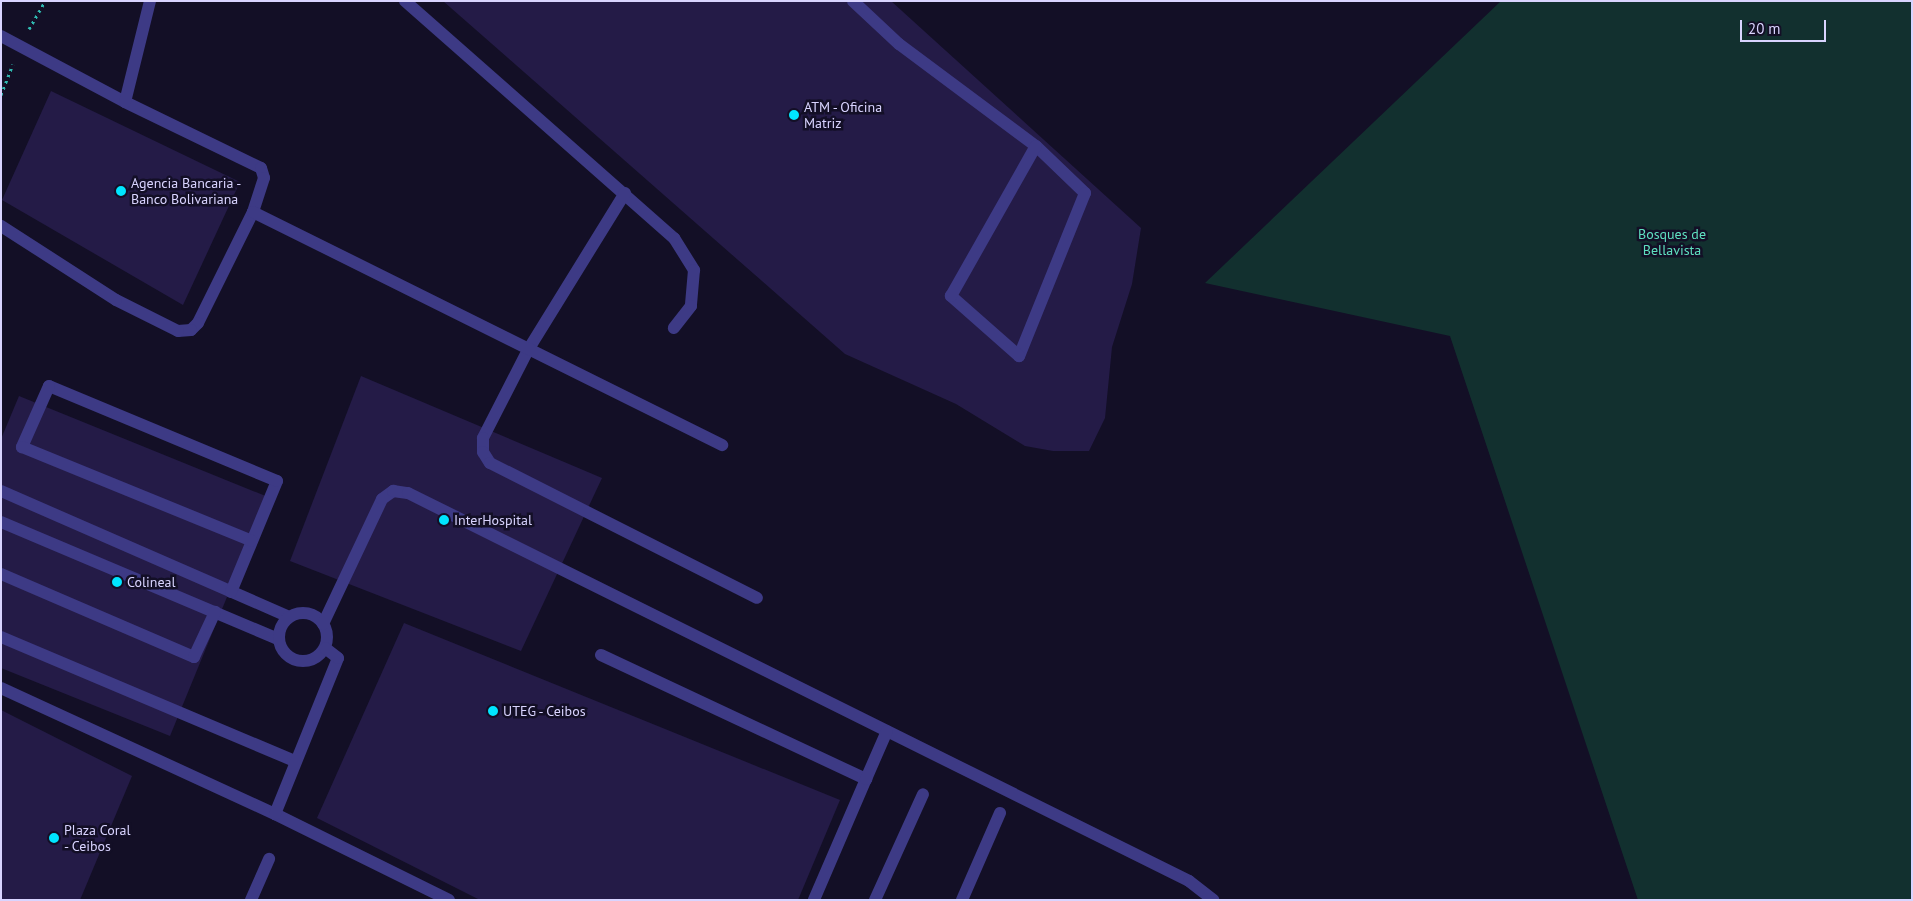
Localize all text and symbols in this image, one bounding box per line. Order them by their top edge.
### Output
scale bar [1743,10,1829,42]
text: 20 m [1748,19,1781,38]
place label: ATM - Oficina Matriz [804,99,884,132]
marker: ATM - Oficina Matriz [788,109,800,121]
place label: Agencia Bancaria - Banco Bolivariana [131,175,242,208]
marker: Agencia Bancaria - Banco Bolivariana [115,185,127,197]
park label: Bosques de Bellavista [1638,226,1706,258]
place label: InterHospital [454,512,532,528]
marker: InterHospital [438,514,450,526]
place label: Colineal [127,574,176,590]
marker: Colineal [111,576,123,588]
place label: UTEG - Ceibos [503,703,588,719]
marker: UTEG - Ceibos [487,705,499,717]
place label: Plaza Coral - Ceibos [64,822,131,854]
marker: Plaza Coral - Ceibos [48,832,60,844]

